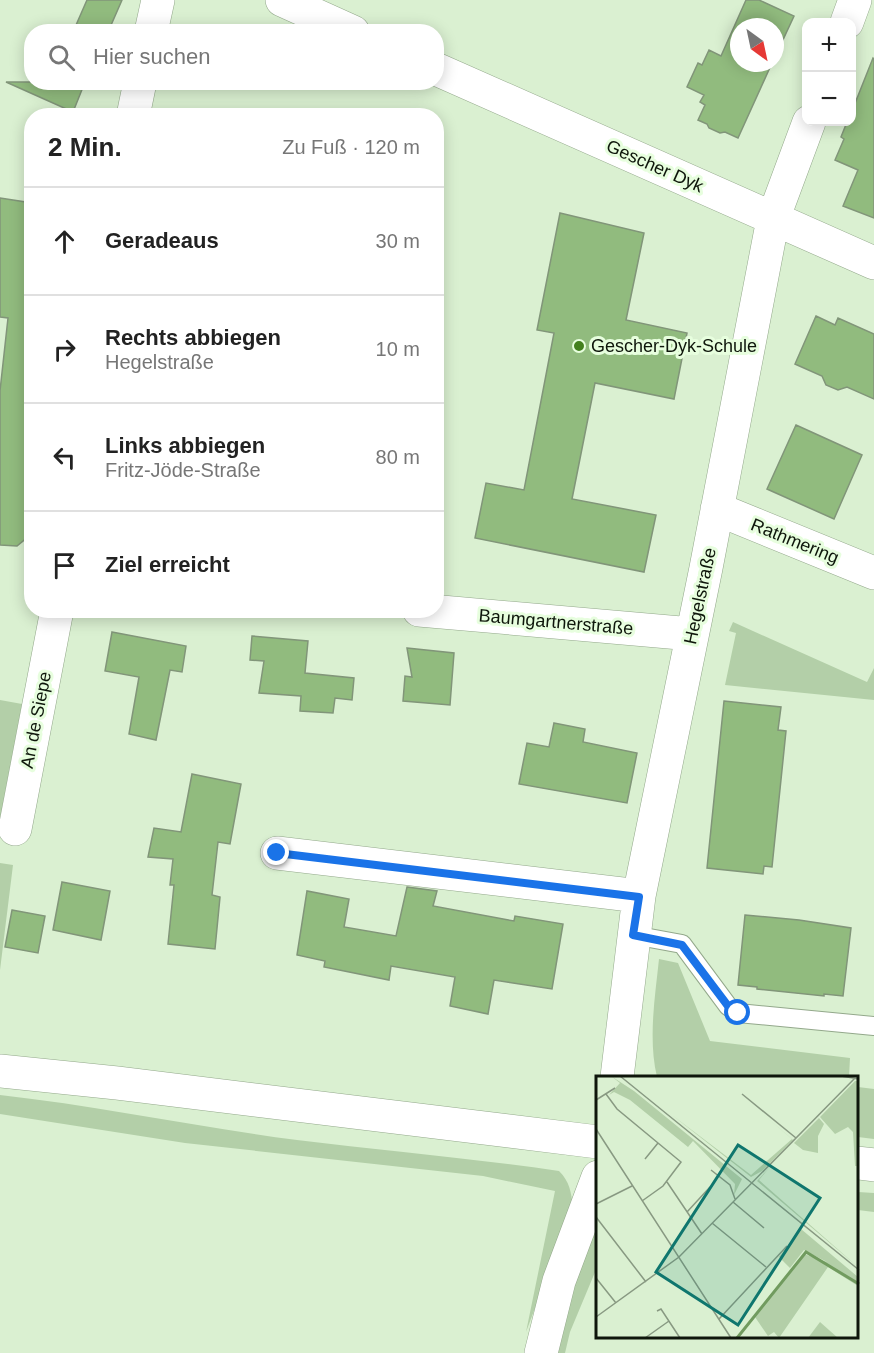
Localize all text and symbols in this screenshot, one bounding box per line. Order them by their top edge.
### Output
north arrow [730,18,784,72]
map controls [802,18,856,126]
button: + [802,18,856,72]
search box [24,24,444,90]
icon: search [45,41,78,74]
text: Hier suchen [93,44,210,69]
button: − [802,72,856,126]
text: 2 Min. [48,132,122,162]
text: Zu Fuß · 120 m [282,136,420,158]
street label: Gescher Dyk [603,136,707,197]
icon: ahead [48,225,81,258]
text: Geradeaus [105,228,219,253]
text: 30 m [376,230,420,252]
text: Rechts abbiegen [105,325,281,350]
icon: right [48,333,81,366]
place label: Gescher-Dyk-Schule [591,336,757,356]
text: 10 m [376,338,420,360]
marker: Gescher-Dyk-Schule [572,339,586,353]
text: Hegelstraße [105,351,214,373]
text: Links abbiegen [105,433,265,458]
icon: left [48,441,81,474]
text: 80 m [376,446,420,468]
text: Fritz-Jöde-Straße [105,459,261,481]
street label: Rathmering [748,514,842,568]
street label: Hegelstraße [680,546,720,646]
icon: arrive [48,549,81,582]
text: Ziel erreicht [105,552,230,577]
street label: Baumgartnerstraße [478,605,634,639]
street label: An de Siepe [17,670,55,770]
route end [263,839,289,865]
route start [724,999,750,1025]
inset map [596,1076,859,1338]

